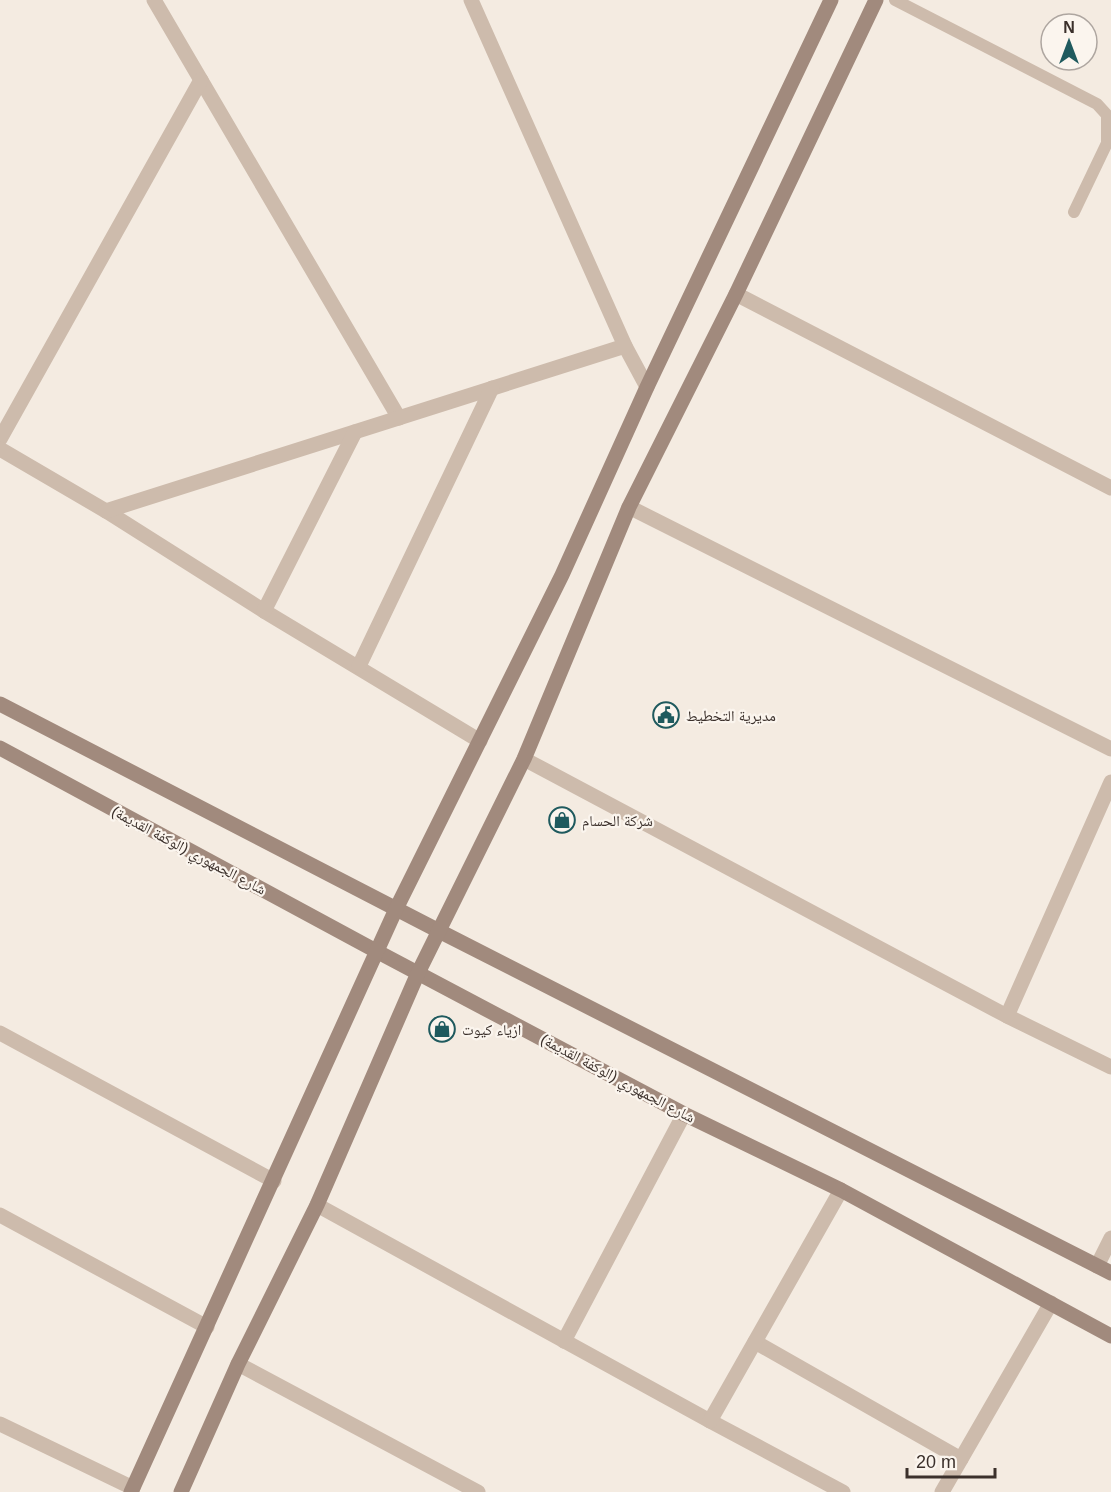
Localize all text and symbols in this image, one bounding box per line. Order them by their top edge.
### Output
north arrow [1039,12,1099,72]
text: N [1063,19,1075,36]
public building icon: مديرية التخطيط [651,700,681,730]
place label: مديرية التخطيط [686,707,776,725]
street label: شارع الجمهوري (الوكفة القديمة) [107,802,269,901]
shop icon: شركة الحسام [547,805,577,835]
place label: شركة الحسام [582,812,653,831]
shop icon: ازياء كيوت [427,1014,457,1044]
place label: ازياء كيوت [462,1021,521,1039]
street label: شارع الجمهوري (الوكفة القديمة) [536,1030,698,1129]
scale bar [907,1441,996,1479]
text: 20 m [916,1452,956,1472]

